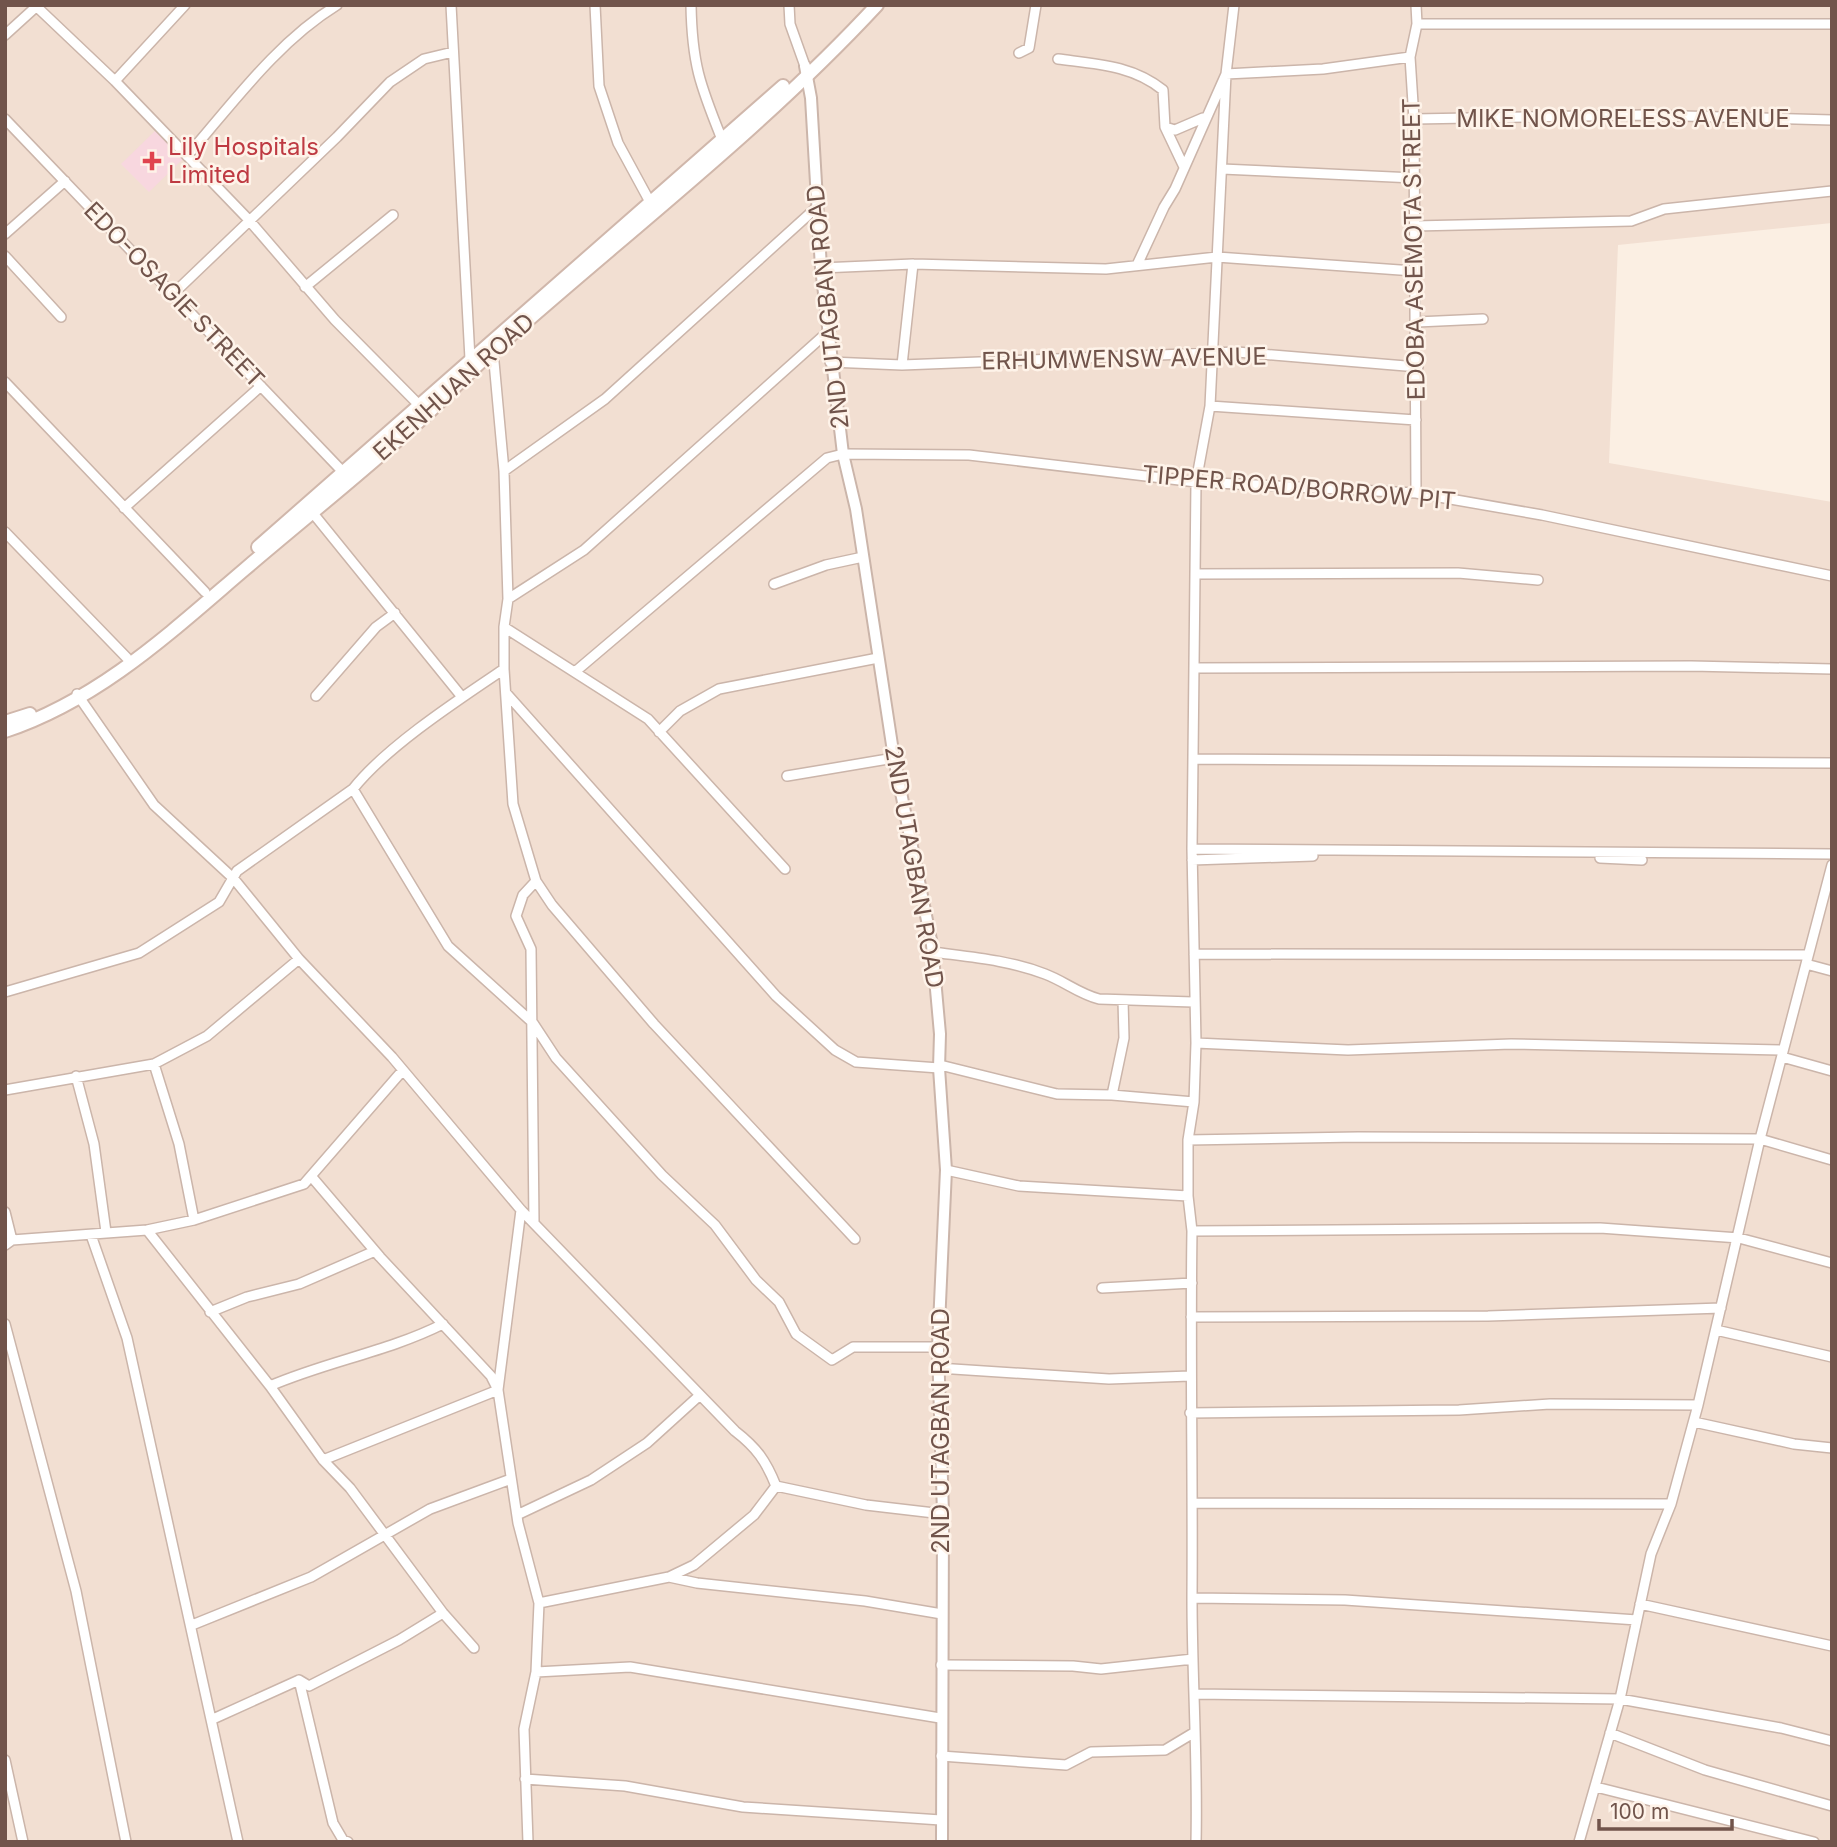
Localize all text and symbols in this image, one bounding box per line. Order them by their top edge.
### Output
street label: EDOBA ASEMOTA STREET [1396,98,1431,400]
street label: MIKE NOMORELESS AVENUE [1456,104,1790,133]
place label: Lily Hospitals Limited [168,132,319,189]
marker: Lily Hospitals Limited [142,151,162,171]
street label: 2ND UTAGBAN ROAD [800,183,855,431]
street label: EDO-OSAGIE STREET [78,196,271,394]
street label: EKENHUAN ROAD [367,307,540,467]
street label: ERHUMWENSW AVENUE [981,342,1267,375]
street label: TIPPER ROAD/BORROW PIT [1141,459,1457,516]
street label: 2ND UTAGBAN ROAD [879,743,950,990]
street label: 2ND UTAGBAN ROAD [926,1308,955,1554]
scale bar [1599,1787,1732,1831]
text: 100 m [1610,1799,1669,1824]

